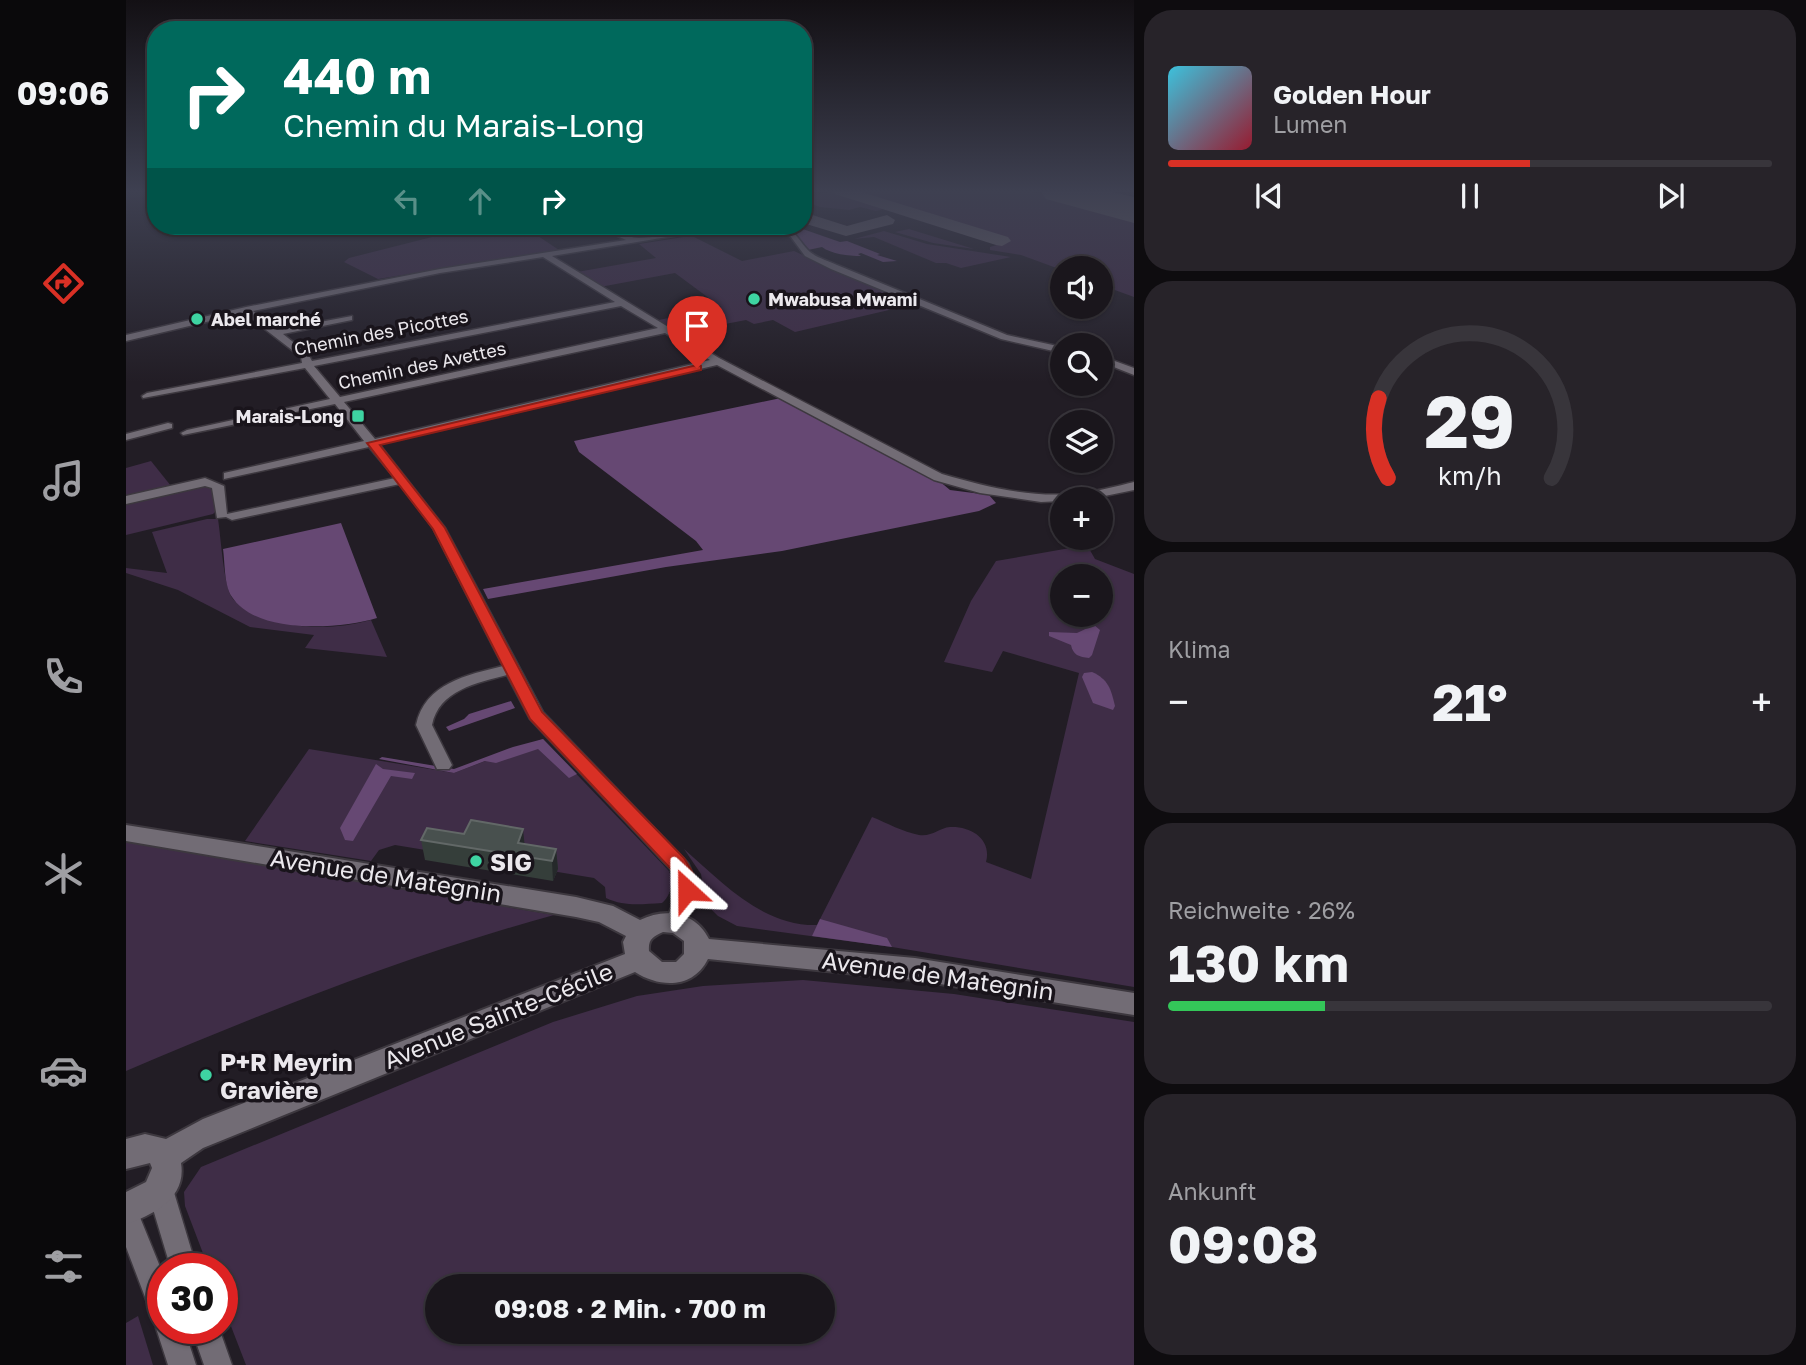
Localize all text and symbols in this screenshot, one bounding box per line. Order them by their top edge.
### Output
text: 440 m [283,46,431,105]
icon: right [168,49,259,140]
text: 09:06 [17,74,109,112]
text: Golden Hour [1273,79,1431,110]
text: Chemin du Marais-Long [283,106,645,144]
text: Lumen [1273,110,1347,138]
icon: previous [1250,177,1288,215]
icon: pause [1451,177,1489,215]
icon: next [1652,177,1690,215]
icon: left [388,182,426,220]
icon: ahead [461,182,499,220]
icon: right [534,182,572,220]
map controls [1050,256,1113,627]
button: sound [1050,256,1113,319]
icon: directions [39,259,88,308]
place label: Mwabusa Mwami [768,288,917,310]
marker: Mwabusa Mwami [746,291,762,307]
pin [667,296,727,368]
street label: Chemin des Picottes [292,304,470,360]
icon: arrive [678,307,716,345]
place label: Abel marché [211,308,321,330]
marker: Abel marché [189,311,205,327]
button: search [1050,333,1113,396]
street label: Chemin des Avettes [336,336,508,394]
text: 29 [1425,377,1515,464]
place label: Marais-Long [235,405,344,427]
marker: Marais-Long [350,408,366,424]
button: layers [1050,410,1113,473]
icon: music [39,456,88,505]
text: km/h [1438,459,1502,490]
button: + [1050,487,1113,550]
button: − [1050,564,1113,627]
text: Klima [1168,635,1231,663]
icon: phone [39,652,88,701]
text: 21° [1432,670,1508,732]
text: − [1168,679,1189,724]
text: + [1751,679,1772,724]
street label: Avenue de Mategnin [268,842,504,908]
place label: SIG [490,847,532,876]
icon: climate [39,849,88,898]
marker: SIG [468,853,484,869]
position arrow [650,853,724,927]
text: Reichweite · 26% [1168,896,1355,924]
text: 130 km [1168,931,1349,993]
street label: Avenue de Mategnin [820,944,1056,1006]
street label: Avenue Sainte-Cécile [379,956,617,1074]
icon: car [39,1046,88,1095]
place label: P+R Meyrin Gravière [220,1047,353,1104]
marker: P+R Meyrin Gravière [198,1067,214,1083]
text: Ankunft [1168,1177,1256,1205]
text: 09:08 [1168,1212,1319,1274]
icon: filters [39,1242,88,1291]
speed limit sign: 30 [147,1253,238,1344]
text: 09:08 · 2 Min. · 700 m [494,1293,766,1324]

